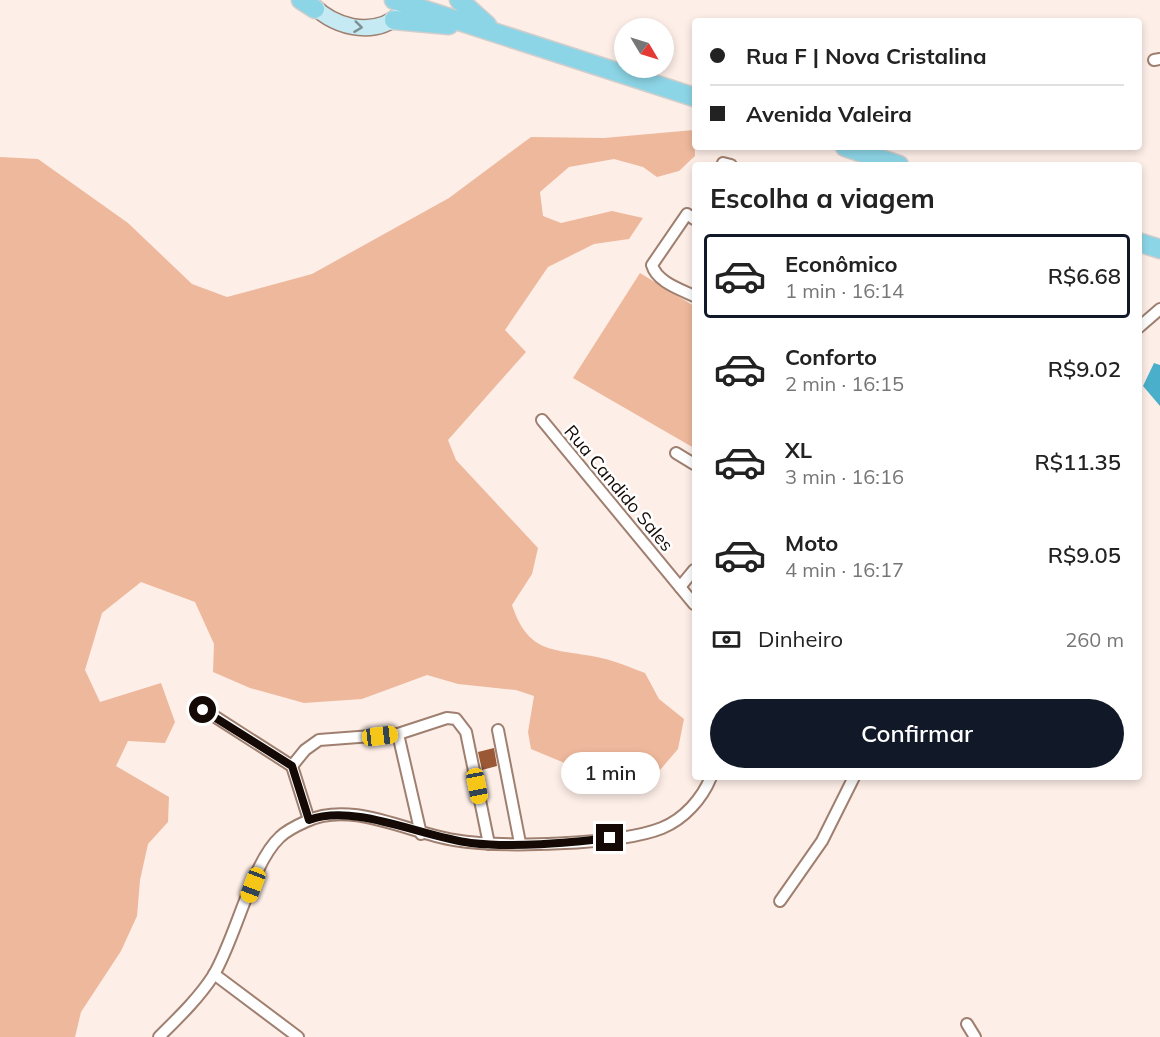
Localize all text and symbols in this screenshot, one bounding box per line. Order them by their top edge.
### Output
north arrow [614,18,674,78]
map controls [614,18,674,78]
one-way arrow [353,20,362,33]
text: Rua F | Nova Cristalina [746,42,987,70]
text: Avenida Valeira [746,100,912,128]
text: Escolha a viagem [710,181,935,215]
icon: car [713,249,767,303]
text: Econômico [785,250,898,278]
text: R$6.68 [1048,262,1121,290]
text: 1 min · 16:14 [785,278,904,303]
icon: car [713,342,767,396]
text: Conforto [785,343,877,371]
text: R$9.02 [1048,355,1121,383]
text: 2 min · 16:15 [785,371,904,396]
street label: Rua Candido Sales [560,420,678,556]
icon: car [713,435,767,489]
text: XL [785,436,812,464]
text: R$11.35 [1034,448,1121,476]
text: 3 min · 16:16 [785,464,904,489]
icon: car [713,528,767,582]
text: Moto [785,529,838,557]
text: R$9.05 [1048,541,1121,569]
text: 4 min · 16:17 [785,557,904,582]
icon: cash [710,623,743,656]
text: Dinheiro [758,625,843,653]
text: 260 m [1065,627,1124,652]
route start [189,696,216,723]
button: Confirmar [710,699,1124,768]
car [361,725,399,747]
callout: 1 min [560,751,660,793]
text: 1 min [585,760,636,785]
car [465,767,489,805]
route end [596,824,623,851]
car [238,865,268,905]

